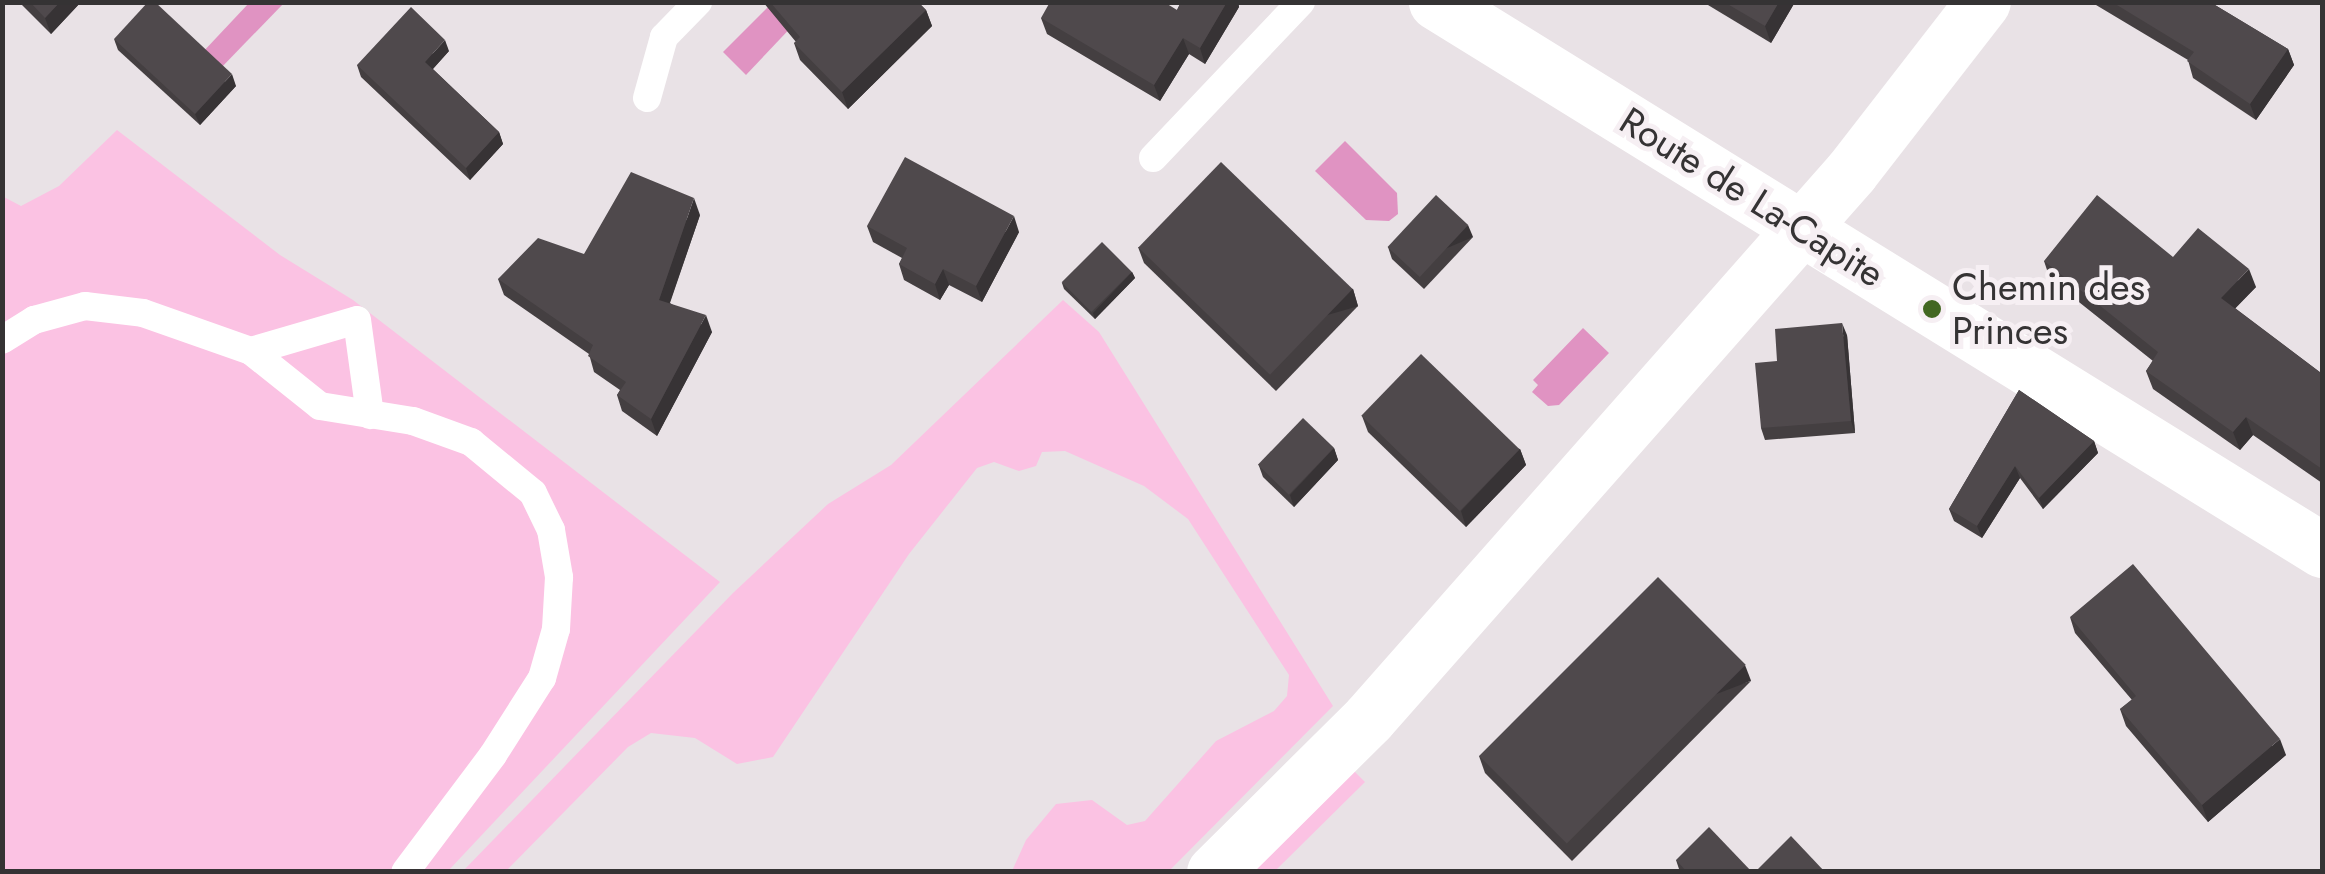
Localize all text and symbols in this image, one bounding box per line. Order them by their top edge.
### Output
street label: Route de La-Capite [1612,97,1892,297]
place label: Chemin des Princes [1952,264,2145,353]
marker: Chemin des Princes [1921,298,1943,320]

